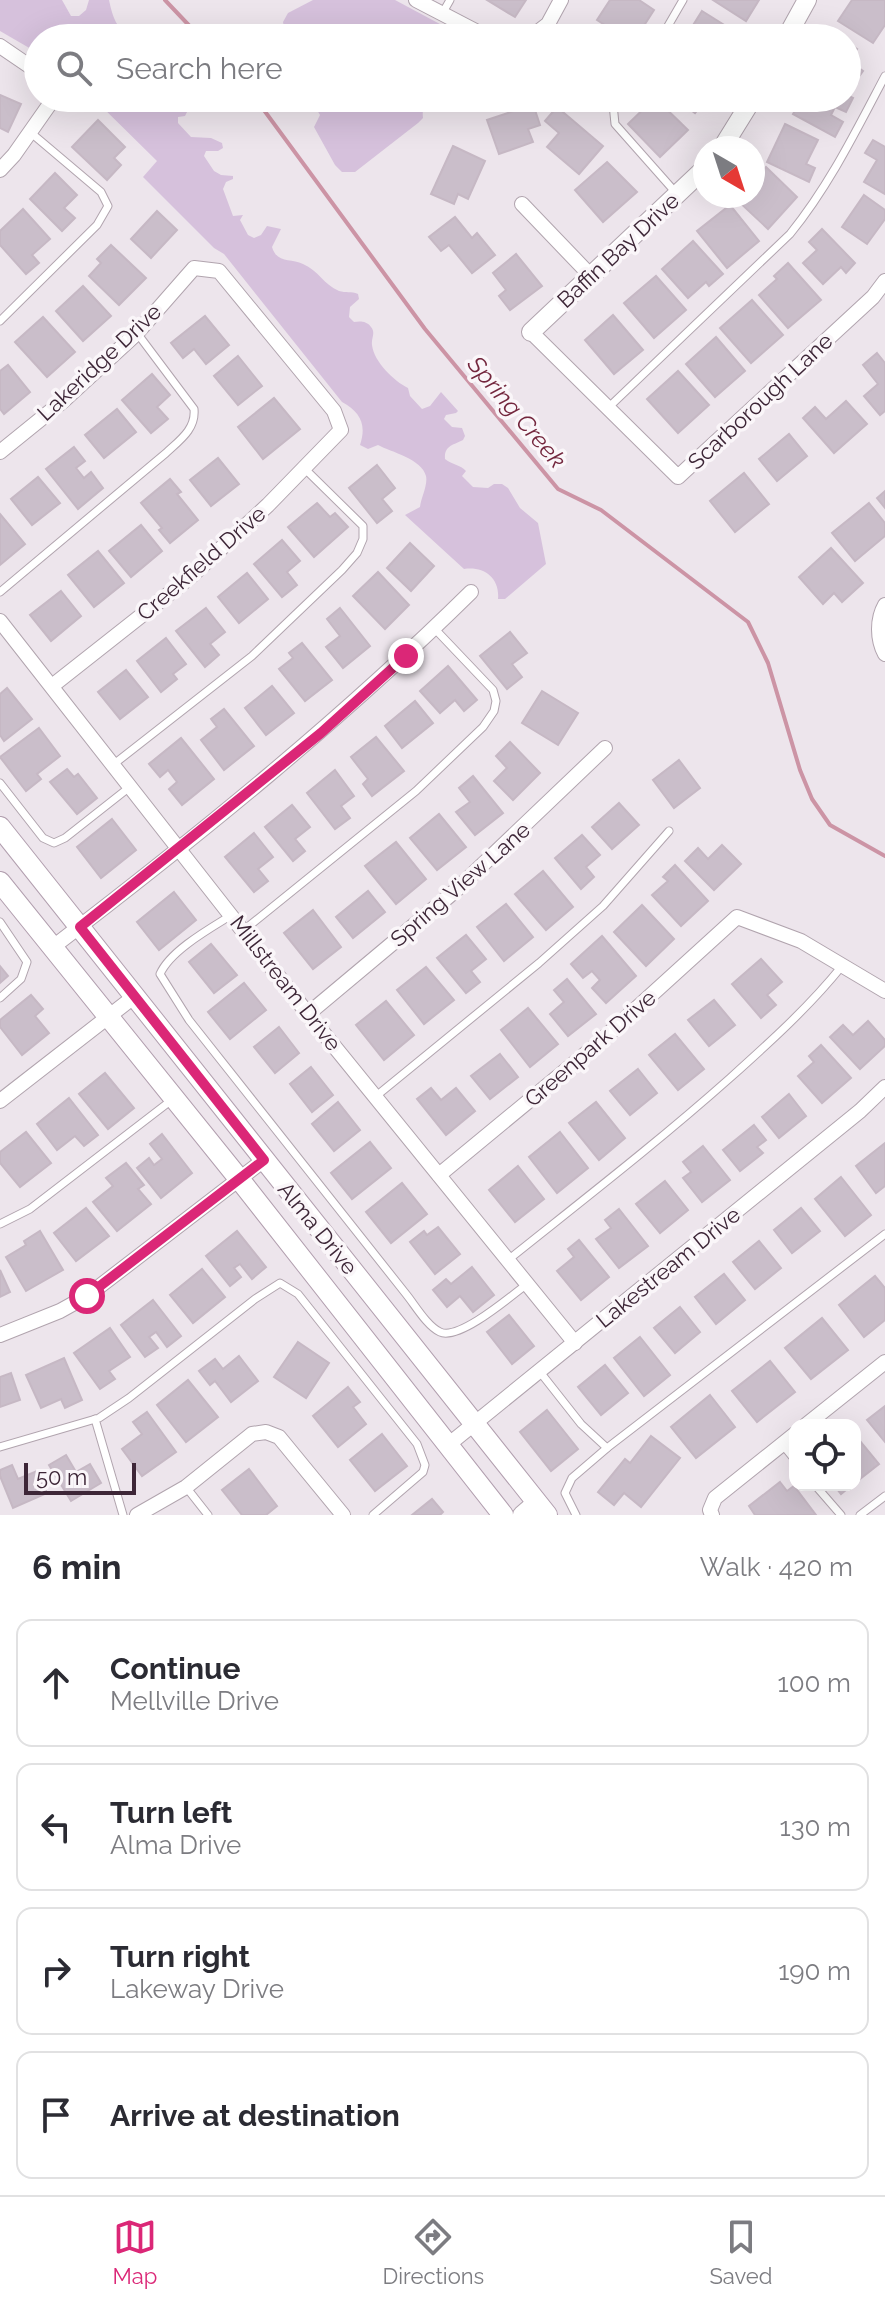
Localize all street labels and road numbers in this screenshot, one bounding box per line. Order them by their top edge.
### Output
street label: Baffin Bay Drive [552,187,684,313]
street label: Lakeridge Drive [32,298,166,426]
street label: Scarborough Lane [682,327,838,475]
street label: Creekfield Drive [131,500,271,626]
street label: Spring View Lane [385,816,535,952]
street label: Millstream Drive [225,910,347,1056]
street label: Greenpark Drive [519,984,661,1112]
street label: Alma Drive [273,1177,363,1279]
street label: Lakestream Drive [591,1201,745,1333]

